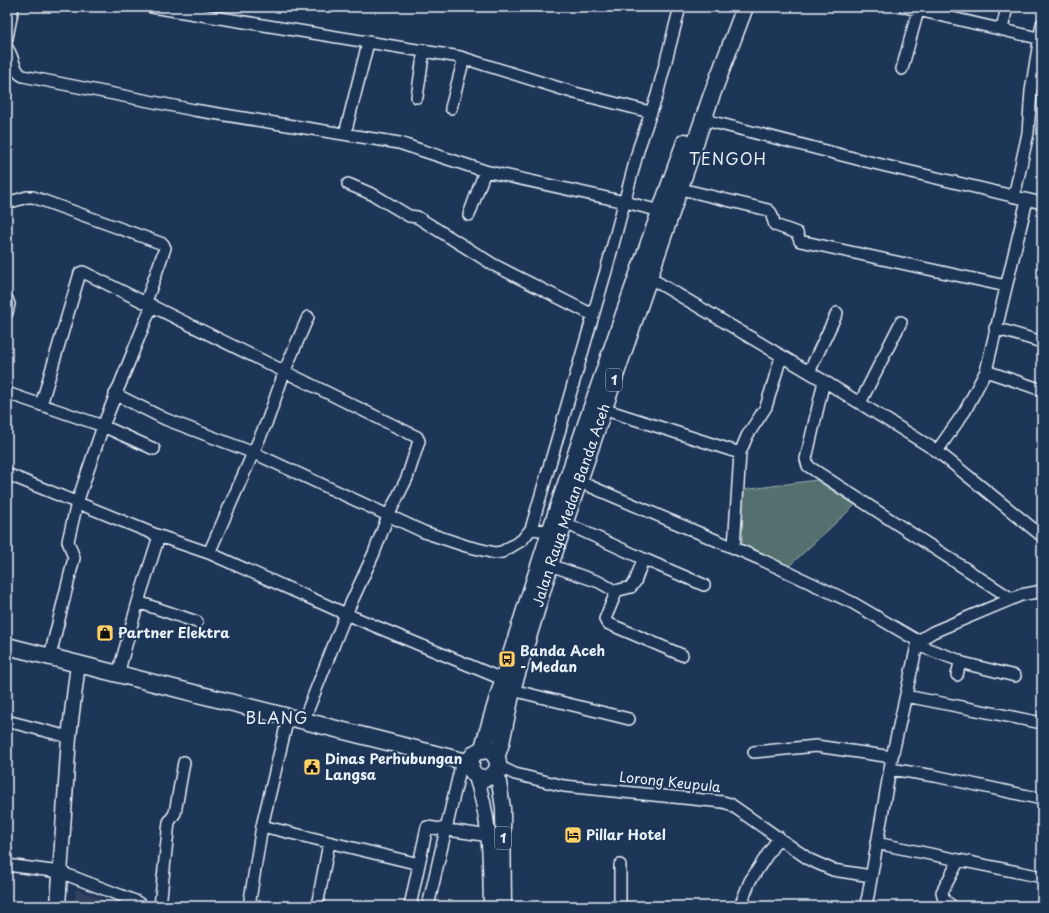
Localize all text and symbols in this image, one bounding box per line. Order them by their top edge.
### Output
district label: TENGOH [689,146,767,170]
road number: 1 [606,369,622,391]
street label: Jalan Raya Medan Banda Aceh [527,401,615,609]
place label: Partner Elektra [118,622,230,643]
shop icon: Partner Elektra [95,623,115,643]
place label: Banda Aceh - Medan [520,640,605,677]
bus stop icon: Banda Aceh - Medan [497,649,517,669]
district label: BLANG [245,705,309,729]
place label: Dinas Perhubungan Langsa [325,748,462,785]
public building icon: Dinas Perhubungan Langsa [302,757,322,777]
street label: Lorong Keupula [618,766,722,797]
place label: Pillar Hotel [586,824,666,845]
hotel icon: Pillar Hotel [563,825,583,845]
road number: 1 [495,827,511,849]

